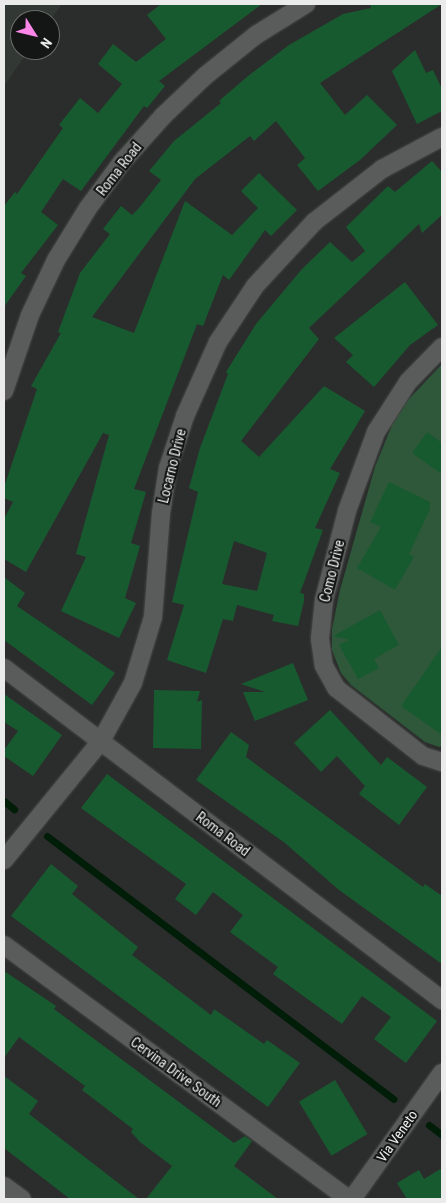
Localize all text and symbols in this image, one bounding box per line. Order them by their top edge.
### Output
north arrow [10,10,60,60]
text: N [37,35,55,51]
street label: Roma Road [93,139,145,199]
street label: Locarno Drive [155,427,189,505]
street label: Como Drive [316,538,348,604]
street label: Roma Road [193,808,253,860]
street label: Cervina Drive South [127,1033,225,1111]
street label: Via Veneto [373,1107,421,1165]

